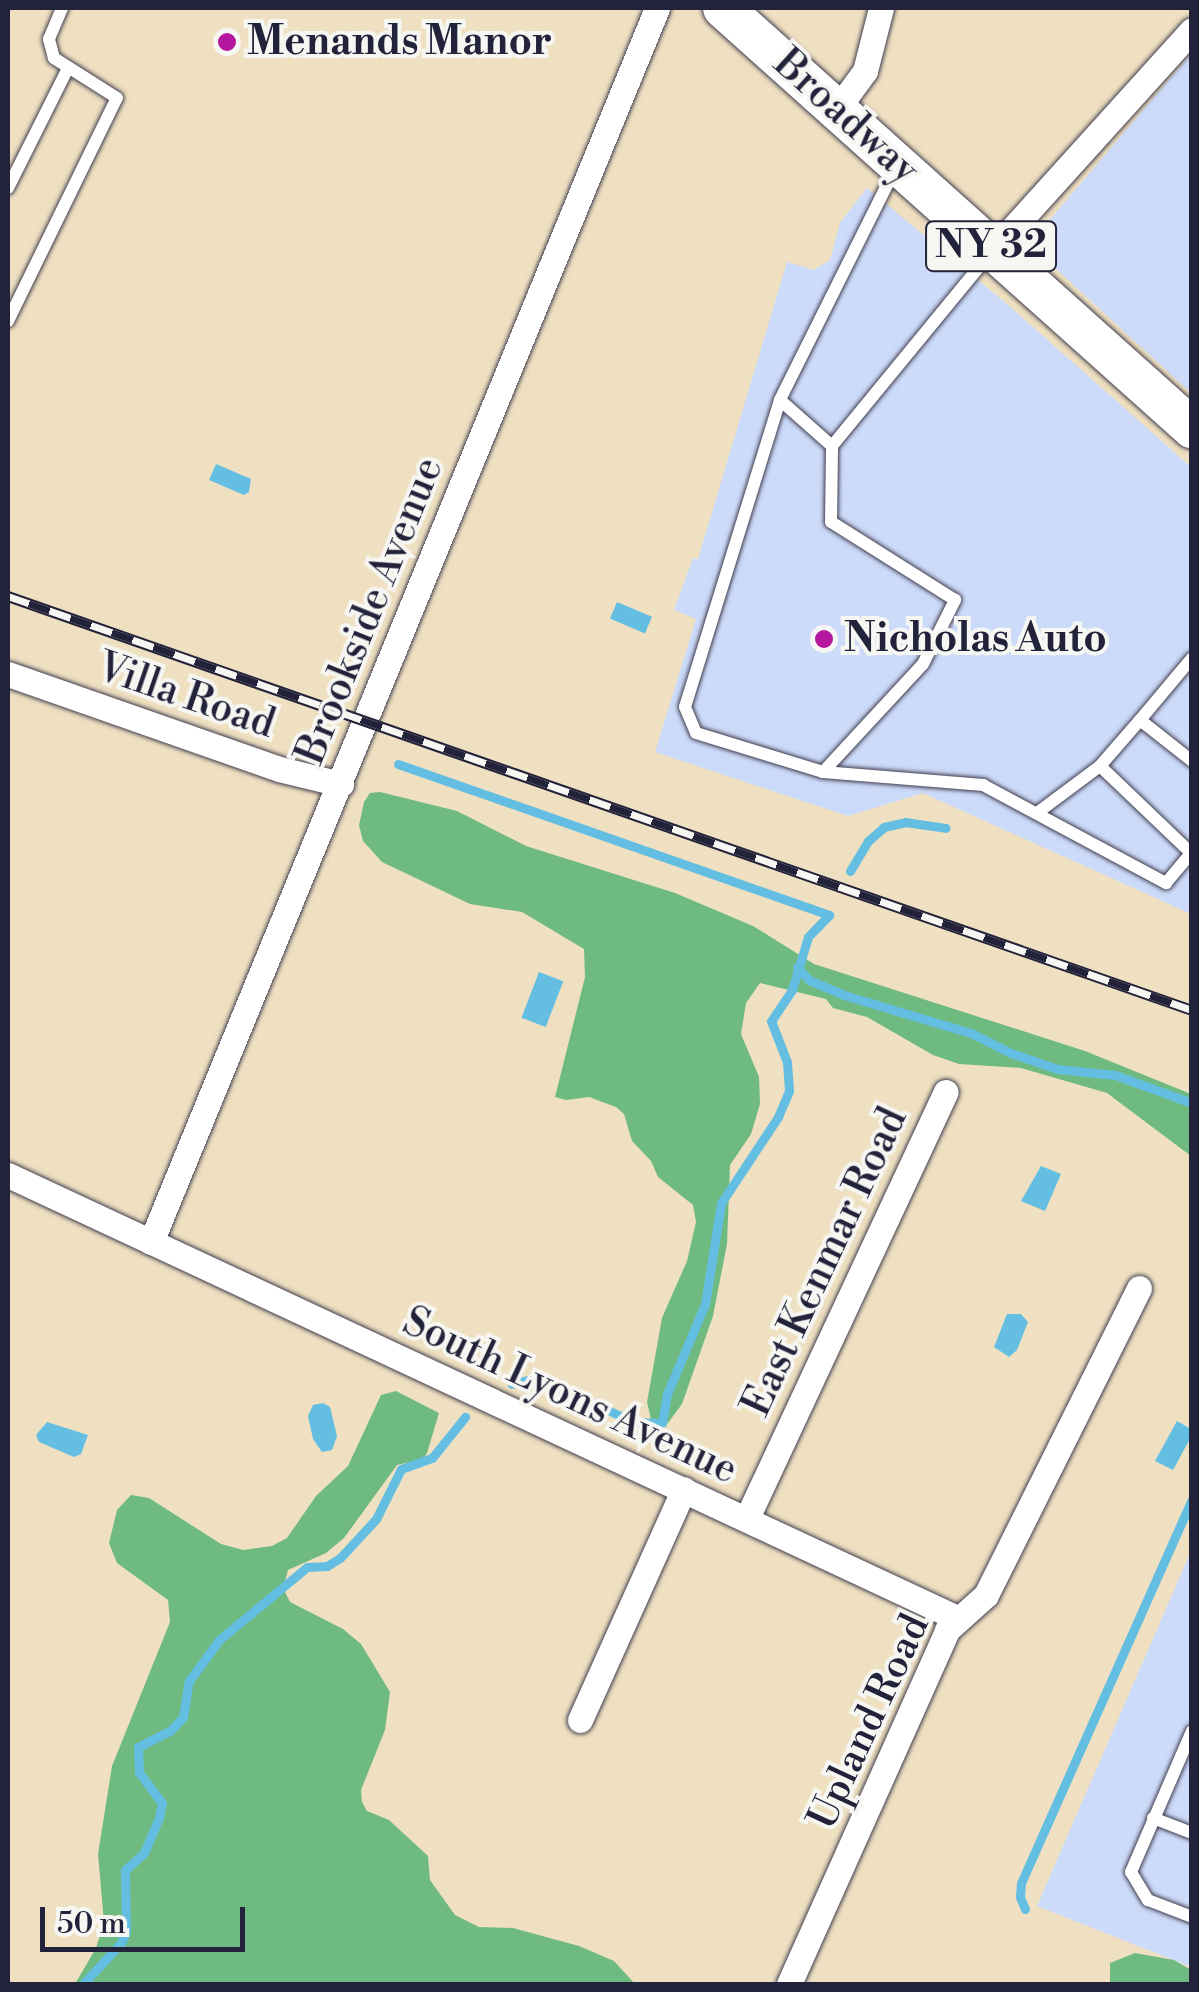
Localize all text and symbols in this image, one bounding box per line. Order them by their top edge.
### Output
place label: Menands Manor [247,18,552,66]
marker: Menands Manor [216,31,238,53]
street label: Broadway [764,40,928,194]
road number: NY 32 [924,213,1058,279]
street label: Brookside Avenue [287,451,453,771]
place label: Nicholas Auto [844,615,1107,663]
marker: Nicholas Auto [813,628,835,650]
street label: Villa Road [91,643,281,749]
street label: East Kenmar Road [733,1100,917,1424]
street label: South Lyons Avenue [395,1298,745,1494]
street label: Upland Road [798,1607,940,1837]
scale bar [45,1887,250,1949]
text: 50 m [57,1905,126,1943]

